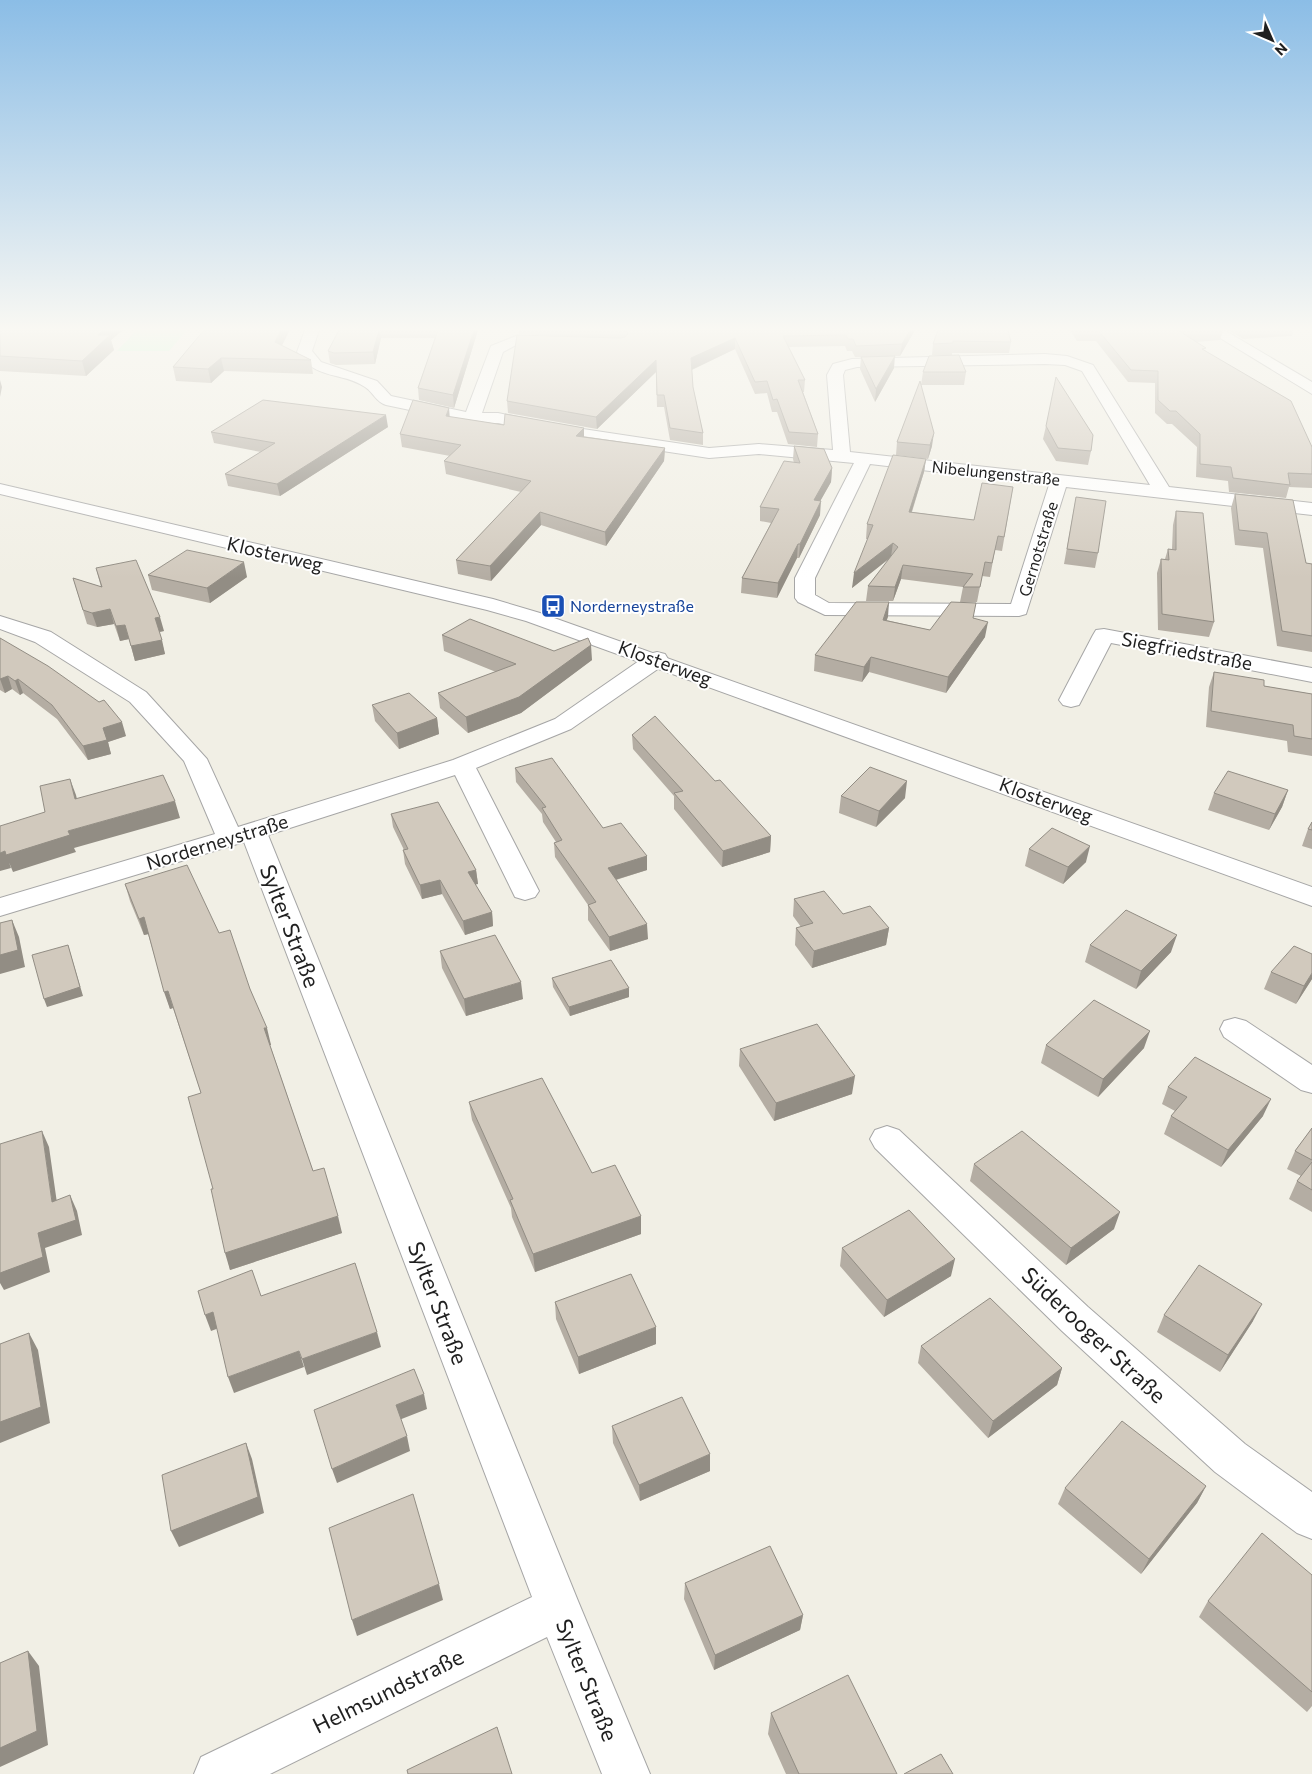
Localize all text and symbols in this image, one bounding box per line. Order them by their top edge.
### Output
north arrow [1247,15,1297,65]
text: N [1272,40,1291,59]
street label: Nibelungenstraße [931,456,1061,489]
street label: Gernotstraße [1014,499,1061,599]
street label: Klosterweg [225,531,325,576]
bus stop icon: Norderneystraße [540,593,566,619]
place label: Norderneystraße [570,596,694,615]
street label: Siegfriedstraße [1120,627,1254,674]
street label: Klosterweg [615,635,715,690]
street label: Klosterweg [996,772,1096,827]
street label: Norderneystraße [143,809,291,874]
street label: Sylter Straße [255,861,326,991]
street label: Sylter Straße [403,1238,474,1368]
street label: Süderooger Straße [1017,1261,1172,1408]
street label: Sylter Straße [551,1615,624,1745]
street label: Helmsundstraße [308,1642,468,1739]

